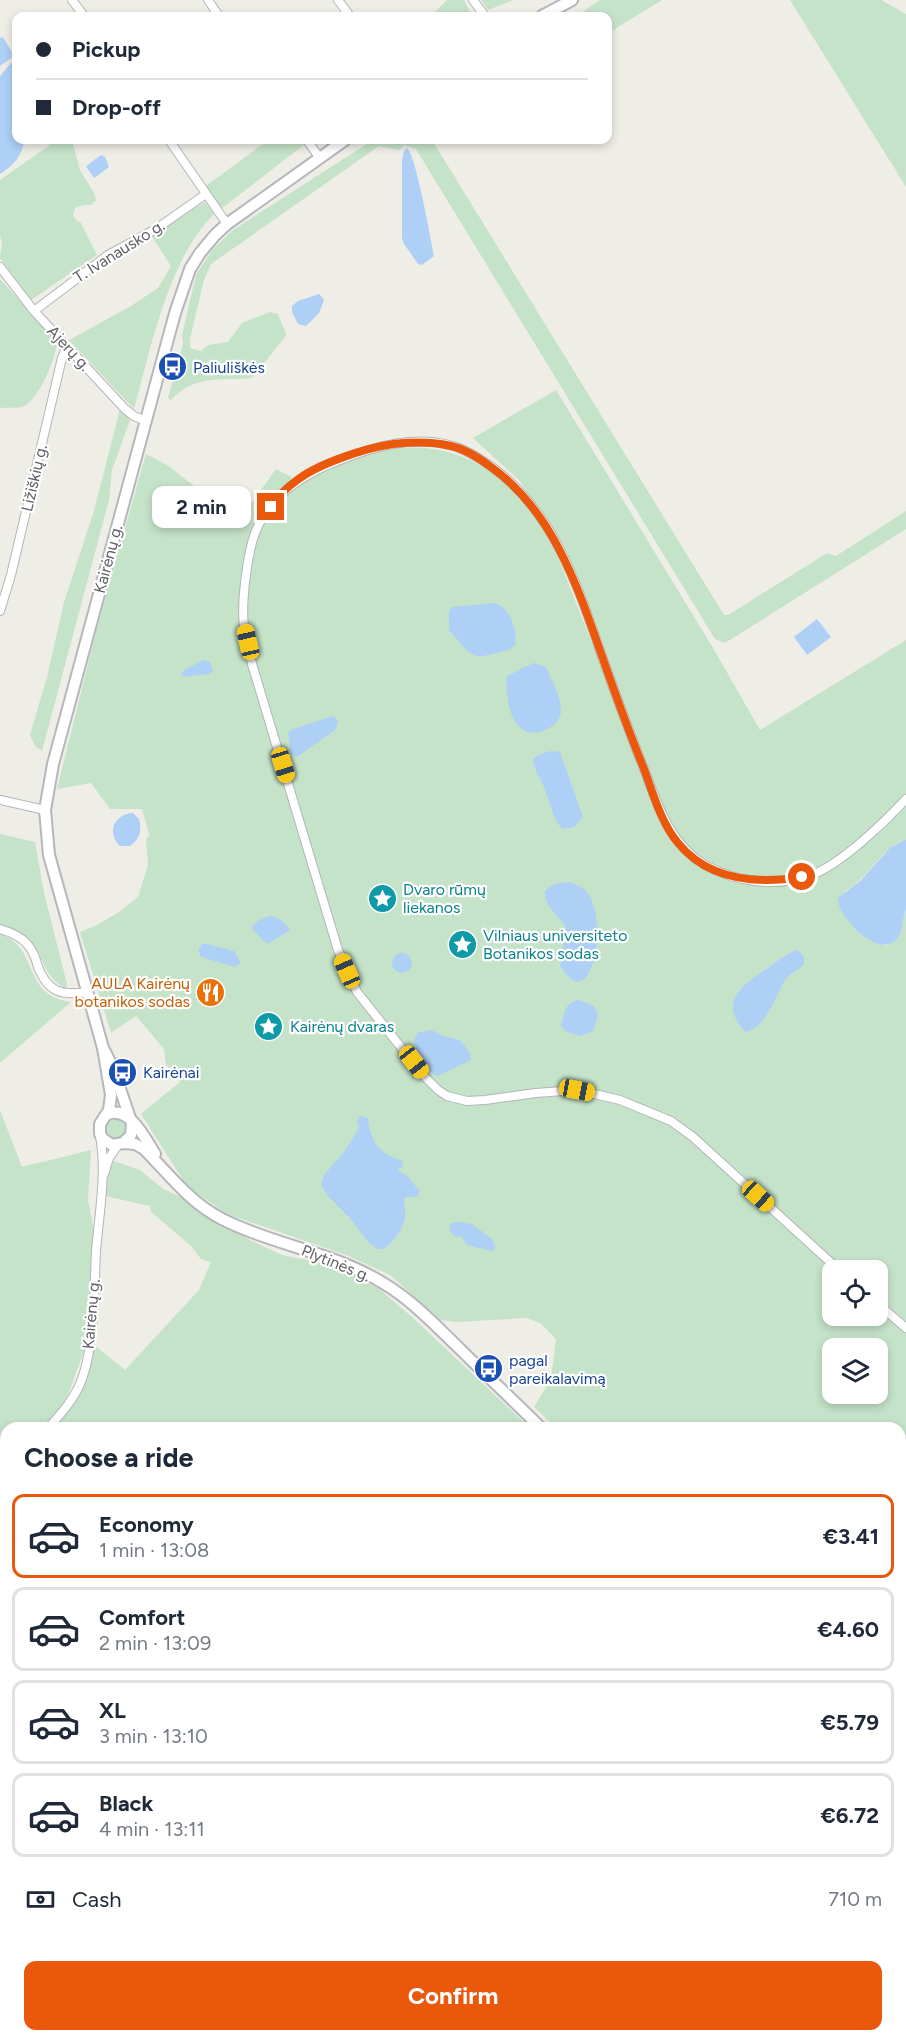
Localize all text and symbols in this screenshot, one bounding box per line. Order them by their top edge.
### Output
text: Pickup [72,36,141,63]
text: Drop-off [72,94,161,121]
street label: T. Ivanausko g. [70,215,168,287]
street label: Ajerų g. [43,321,95,375]
bus stop icon: Paliuliškės [156,351,188,383]
place label: Paliuliškės [193,358,265,377]
street label: Ližiškių g. [17,443,51,513]
callout: 2 min [151,486,250,528]
route end [257,493,284,520]
text: 2 min [176,495,227,519]
street label: Kairėnų g. [90,523,126,595]
car [235,622,261,662]
car [269,745,297,785]
route start [788,863,815,890]
place label: Dvaro rūmų liekanos [403,880,486,917]
place icon: Dvaro rūmų liekanos [366,882,398,914]
place label: Vilniaus universiteto Botanikos sodas [483,926,628,963]
place icon: Vilniaus universiteto Botanikos sodas [446,928,478,960]
car [331,951,363,991]
place label: AULA Kairėnų botanikos sodas [75,974,190,1011]
restaurant icon: AULA Kairėnų botanikos sodas [195,976,227,1008]
place icon: Kairėnų dvaras [253,1010,285,1042]
place label: Kairėnų dvaras [290,1017,394,1036]
car [396,1042,432,1082]
bus stop icon: Kairėnai [106,1056,138,1088]
place label: Kairėnai [143,1063,199,1082]
car [558,1078,596,1102]
car [739,1177,777,1215]
street label: Plytinės g. [299,1241,373,1285]
map controls [822,1260,888,1404]
button: locate [822,1260,888,1326]
street label: Kairėnų g. [78,1278,104,1350]
button: layers [822,1338,888,1404]
place label: pagal pareikalavimą [509,1351,606,1388]
bus stop icon: pagal pareikalavimą [472,1353,504,1385]
text: Choose a ride [24,1441,193,1474]
icon: car [27,1509,81,1563]
text: Economy [99,1511,194,1538]
text: €3.41 [823,1523,879,1550]
text: 1 min · 13:08 [99,1538,209,1562]
icon: car [27,1602,81,1656]
text: Comfort [99,1604,185,1631]
text: €4.60 [817,1616,879,1643]
text: 2 min · 13:09 [99,1631,211,1655]
icon: car [27,1695,81,1749]
text: XL [99,1697,126,1724]
text: €5.79 [820,1709,879,1736]
text: 3 min · 13:10 [99,1724,208,1748]
icon: car [27,1788,81,1842]
text: Black [99,1790,153,1817]
text: €6.72 [821,1802,879,1829]
text: 4 min · 13:11 [99,1817,205,1841]
icon: cash [24,1883,57,1916]
text: Cash [72,1886,122,1913]
text: 710 m [828,1887,882,1911]
button: Confirm [24,1961,882,2030]

